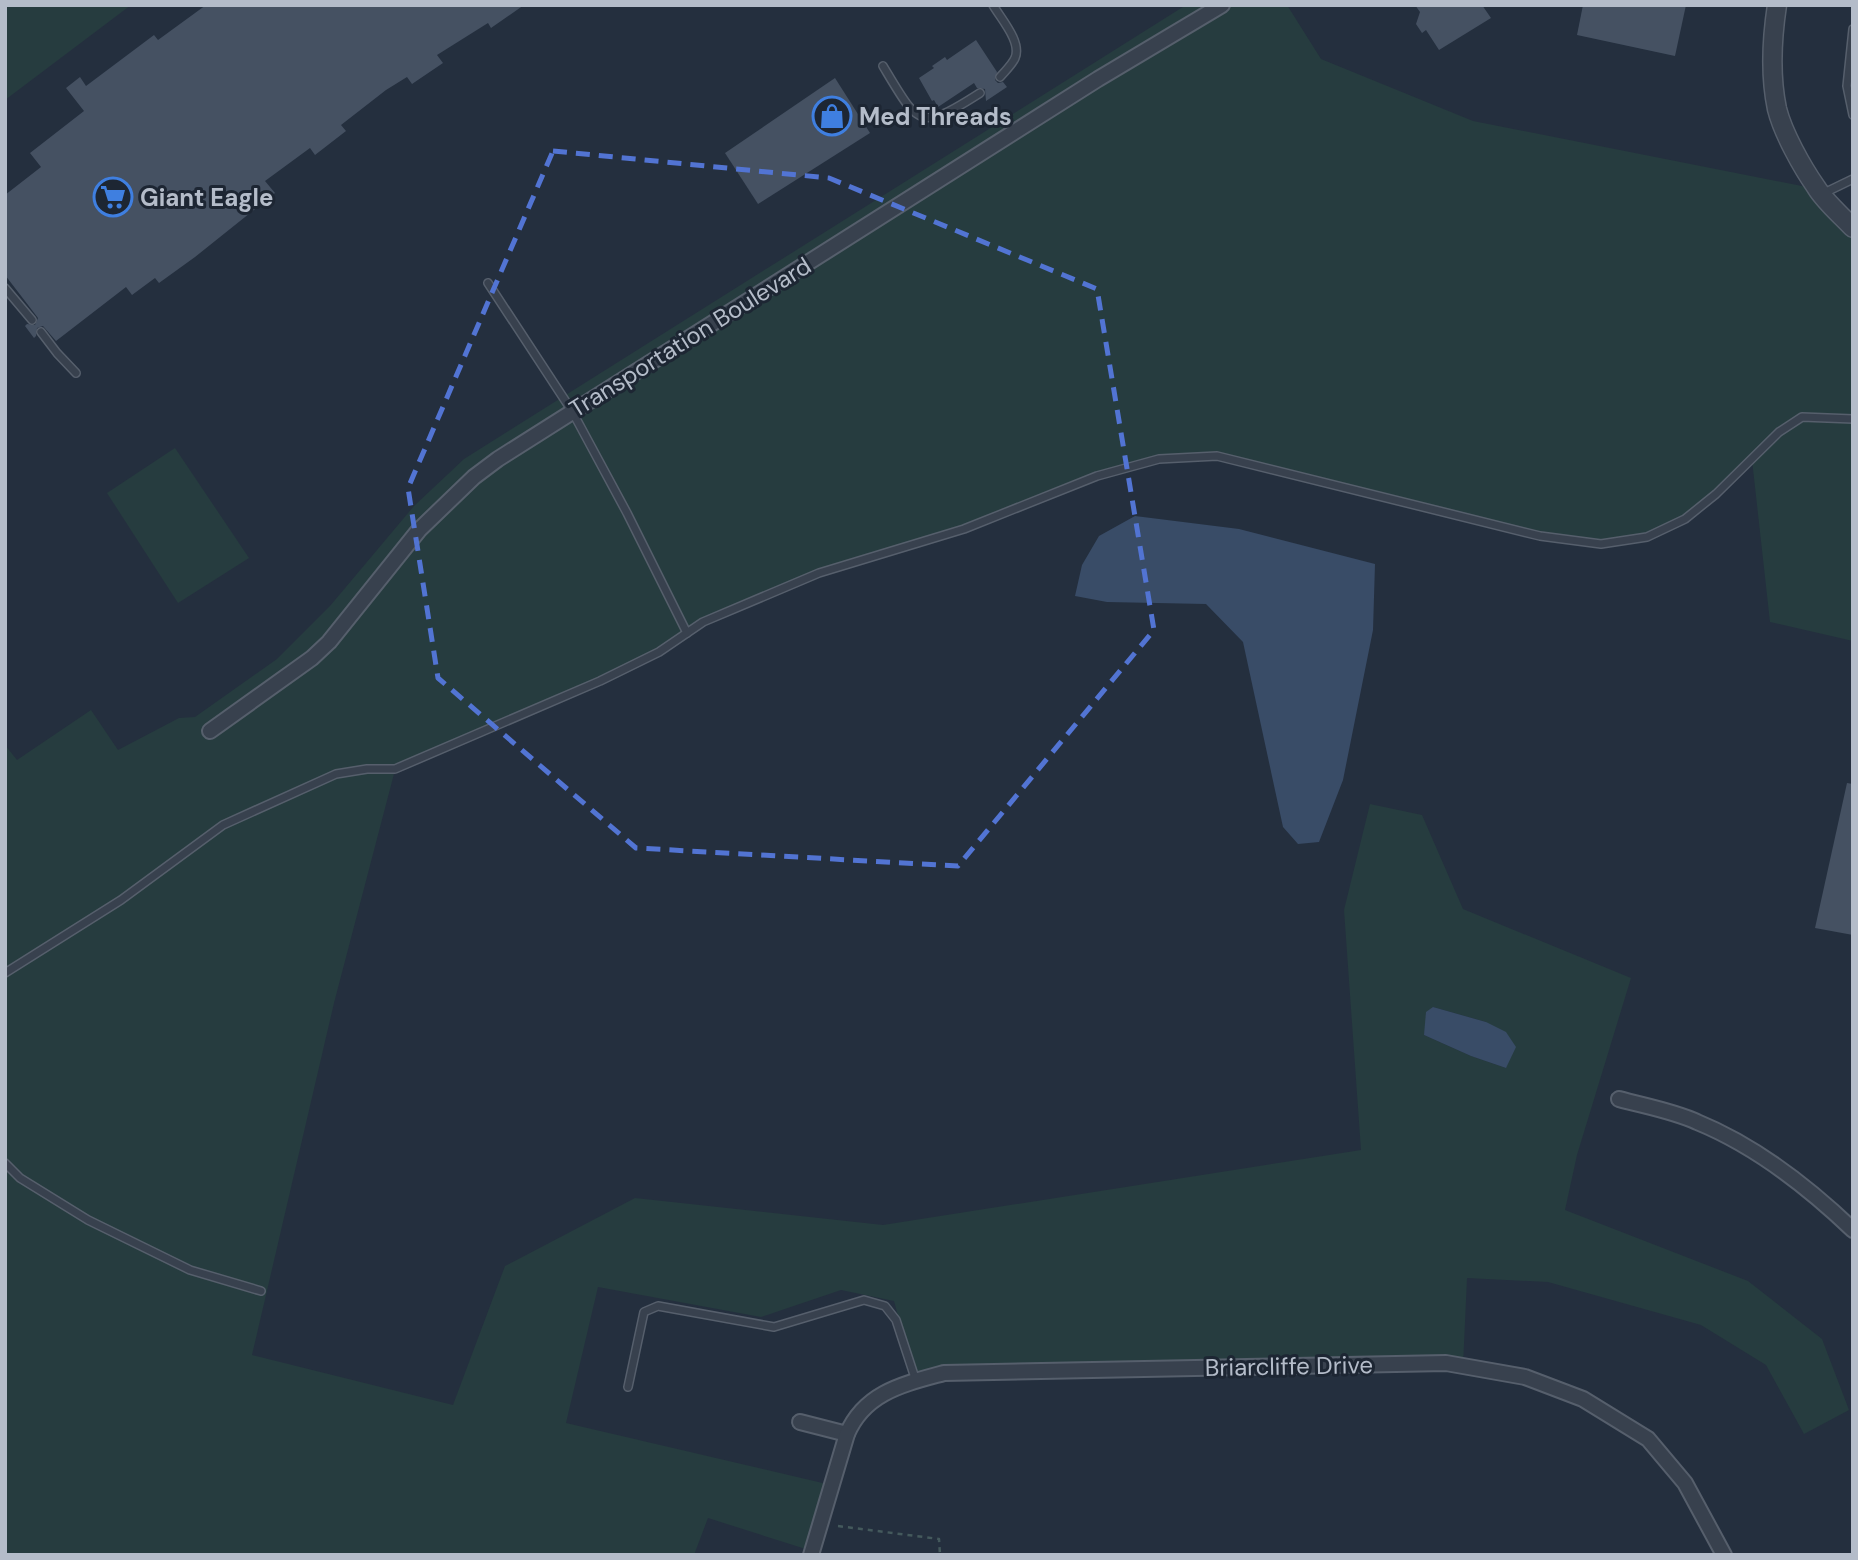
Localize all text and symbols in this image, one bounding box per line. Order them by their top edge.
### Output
shop icon: Med Threads [811,95,853,137]
place label: Med Threads [859,101,1012,132]
supermarket icon: Giant Eagle [92,176,134,218]
place label: Giant Eagle [140,182,273,213]
street label: Transportation Boulevard [563,250,817,424]
street label: Briarcliffe Drive [1205,1349,1373,1383]

